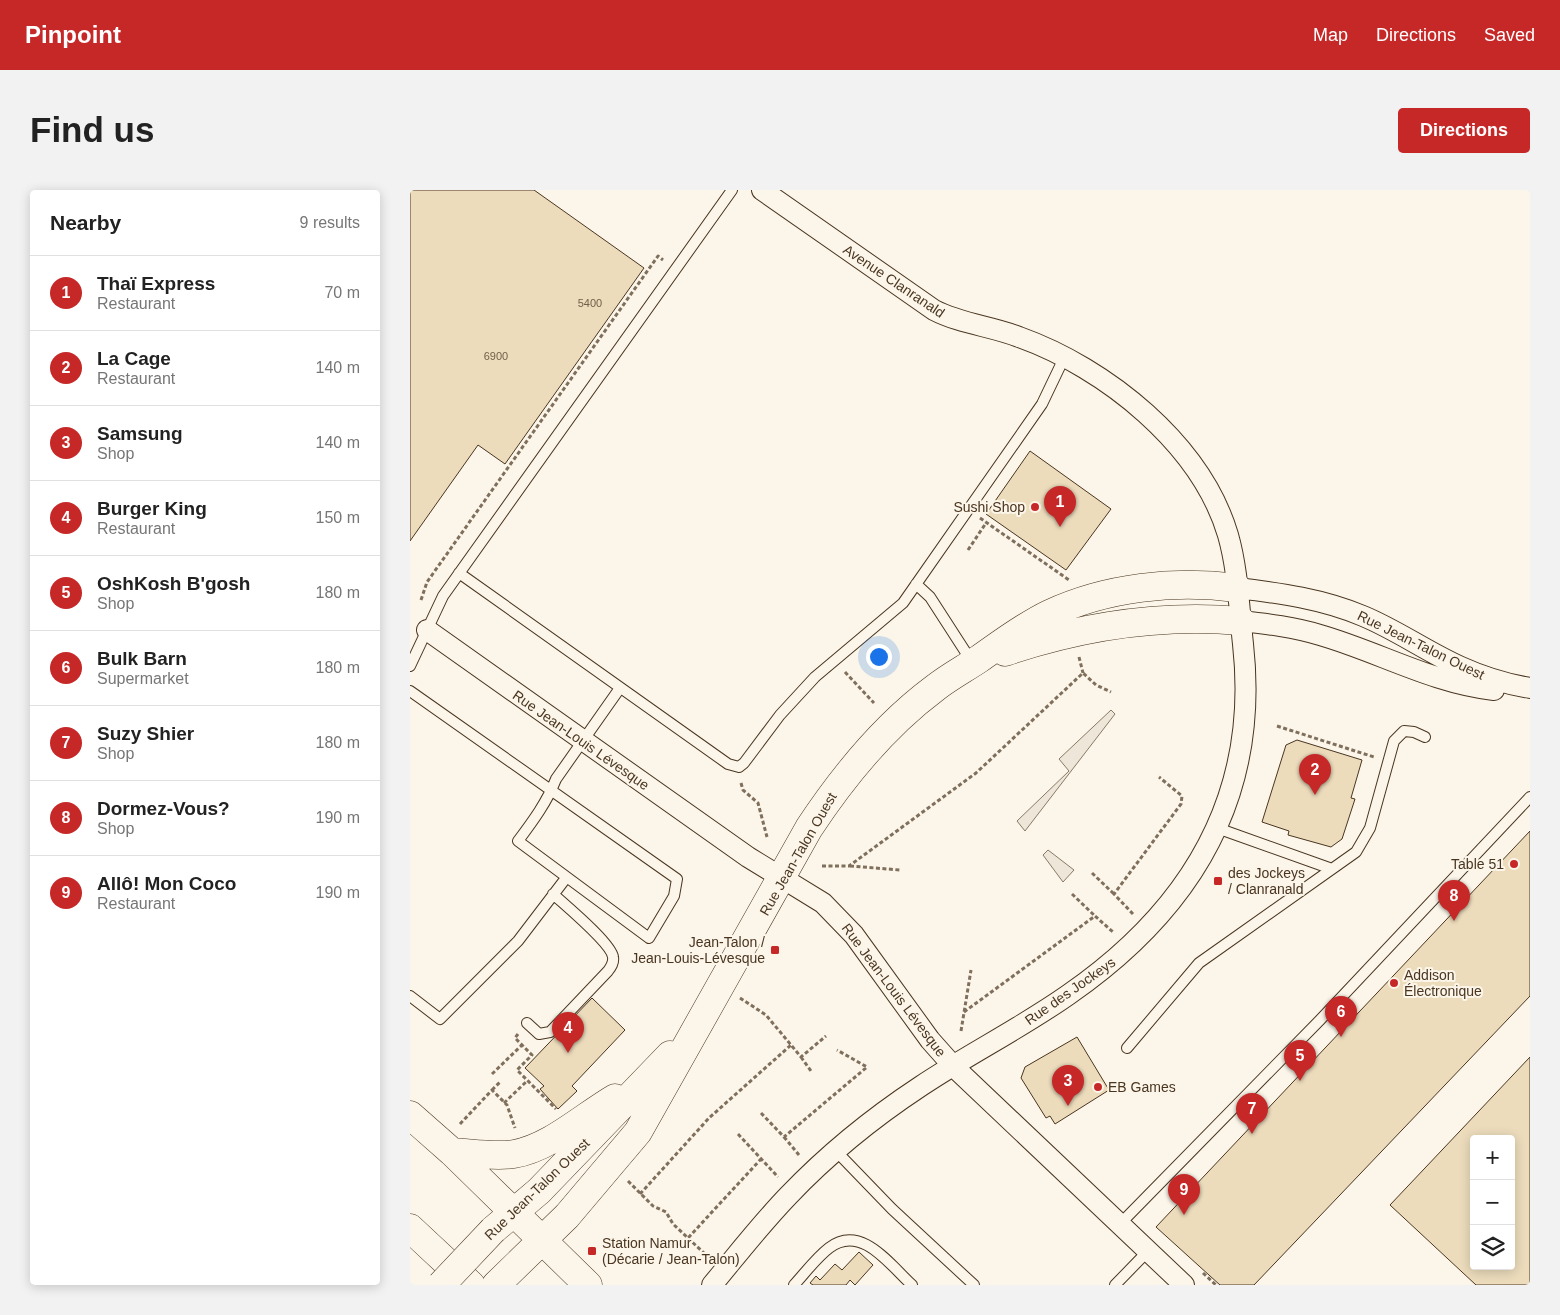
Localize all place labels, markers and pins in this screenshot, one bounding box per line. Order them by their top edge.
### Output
pin: 1 [1044,486,1076,527]
place label: Sushi Shop [953,499,1025,515]
marker: Sushi Shop [1029,501,1041,513]
pin: 2 [1299,754,1331,795]
place label: Table 51 [1451,856,1504,872]
marker: Table 51 [1508,858,1520,870]
place label: des Jockeys / Clanranald [1228,865,1305,897]
marker: des Jockeys / Clanranald [1212,875,1224,887]
pin: 8 [1438,880,1470,921]
place label: Jean-Talon / Jean-Louis-Lévesque [631,934,765,966]
marker: Jean-Talon / Jean-Louis-Lévesque [769,944,781,956]
place label: Addison Électronique [1404,967,1482,999]
marker: Addison Électronique [1388,977,1400,989]
pin: 6 [1325,996,1357,1037]
pin: 4 [552,1012,584,1053]
pin: 5 [1284,1040,1316,1081]
pin: 3 [1052,1065,1084,1106]
place label: EB Games [1108,1079,1176,1095]
marker: EB Games [1092,1081,1104,1093]
pin: 7 [1236,1093,1268,1134]
pin: 9 [1168,1174,1200,1215]
place label: Station Namur (Décarie / Jean-Talon) [602,1235,740,1267]
marker: Station Namur (Décarie / Jean-Talon) [586,1245,598,1257]

